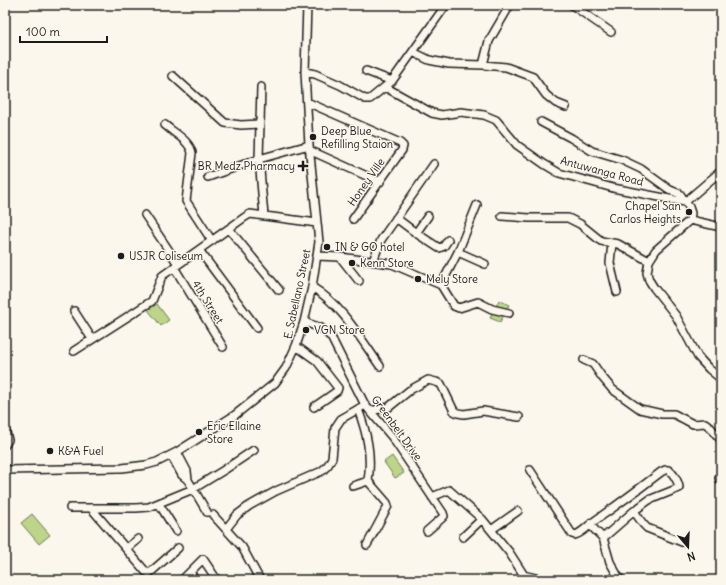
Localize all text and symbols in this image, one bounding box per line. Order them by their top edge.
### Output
scale bar [20,18,107,44]
text: 100 m [26,24,60,39]
place label: Deep Blue Refilling Staion [321,124,393,151]
marker: Deep Blue Refilling Staion [308,132,318,142]
street label: Antuwanga Road [559,153,646,189]
street label: Honey Ville [344,155,388,209]
place label: BR Medz Pharmacy [198,159,295,173]
marker: BR Medz Pharmacy [298,161,308,171]
place label: Chapel San Carlos Heights [610,199,681,226]
marker: Chapel San Carlos Heights [684,207,694,217]
place label: IN & GO hotel [335,240,405,254]
marker: IN & GO hotel [322,242,332,252]
street label: E. Sabellano Street [281,248,313,340]
place label: USJR Coliseum [129,249,204,263]
marker: USJR Coliseum [116,251,126,261]
place label: Kenn Store [360,256,414,270]
marker: Kenn Store [347,258,357,268]
place label: Mely Store [426,272,478,286]
marker: Mely Store [413,274,423,284]
street label: 4th Street [189,278,227,326]
place label: VGN Store [314,323,365,337]
marker: VGN Store [301,325,311,335]
street label: Greenbelt Drive [369,393,425,463]
place label: Eric Ellaine Store [207,419,261,446]
marker: Eric Ellaine Store [194,427,204,437]
place label: K&A Fuel [58,444,103,458]
marker: K&A Fuel [45,446,55,456]
north arrow [668,527,708,567]
text: N [685,549,697,564]

